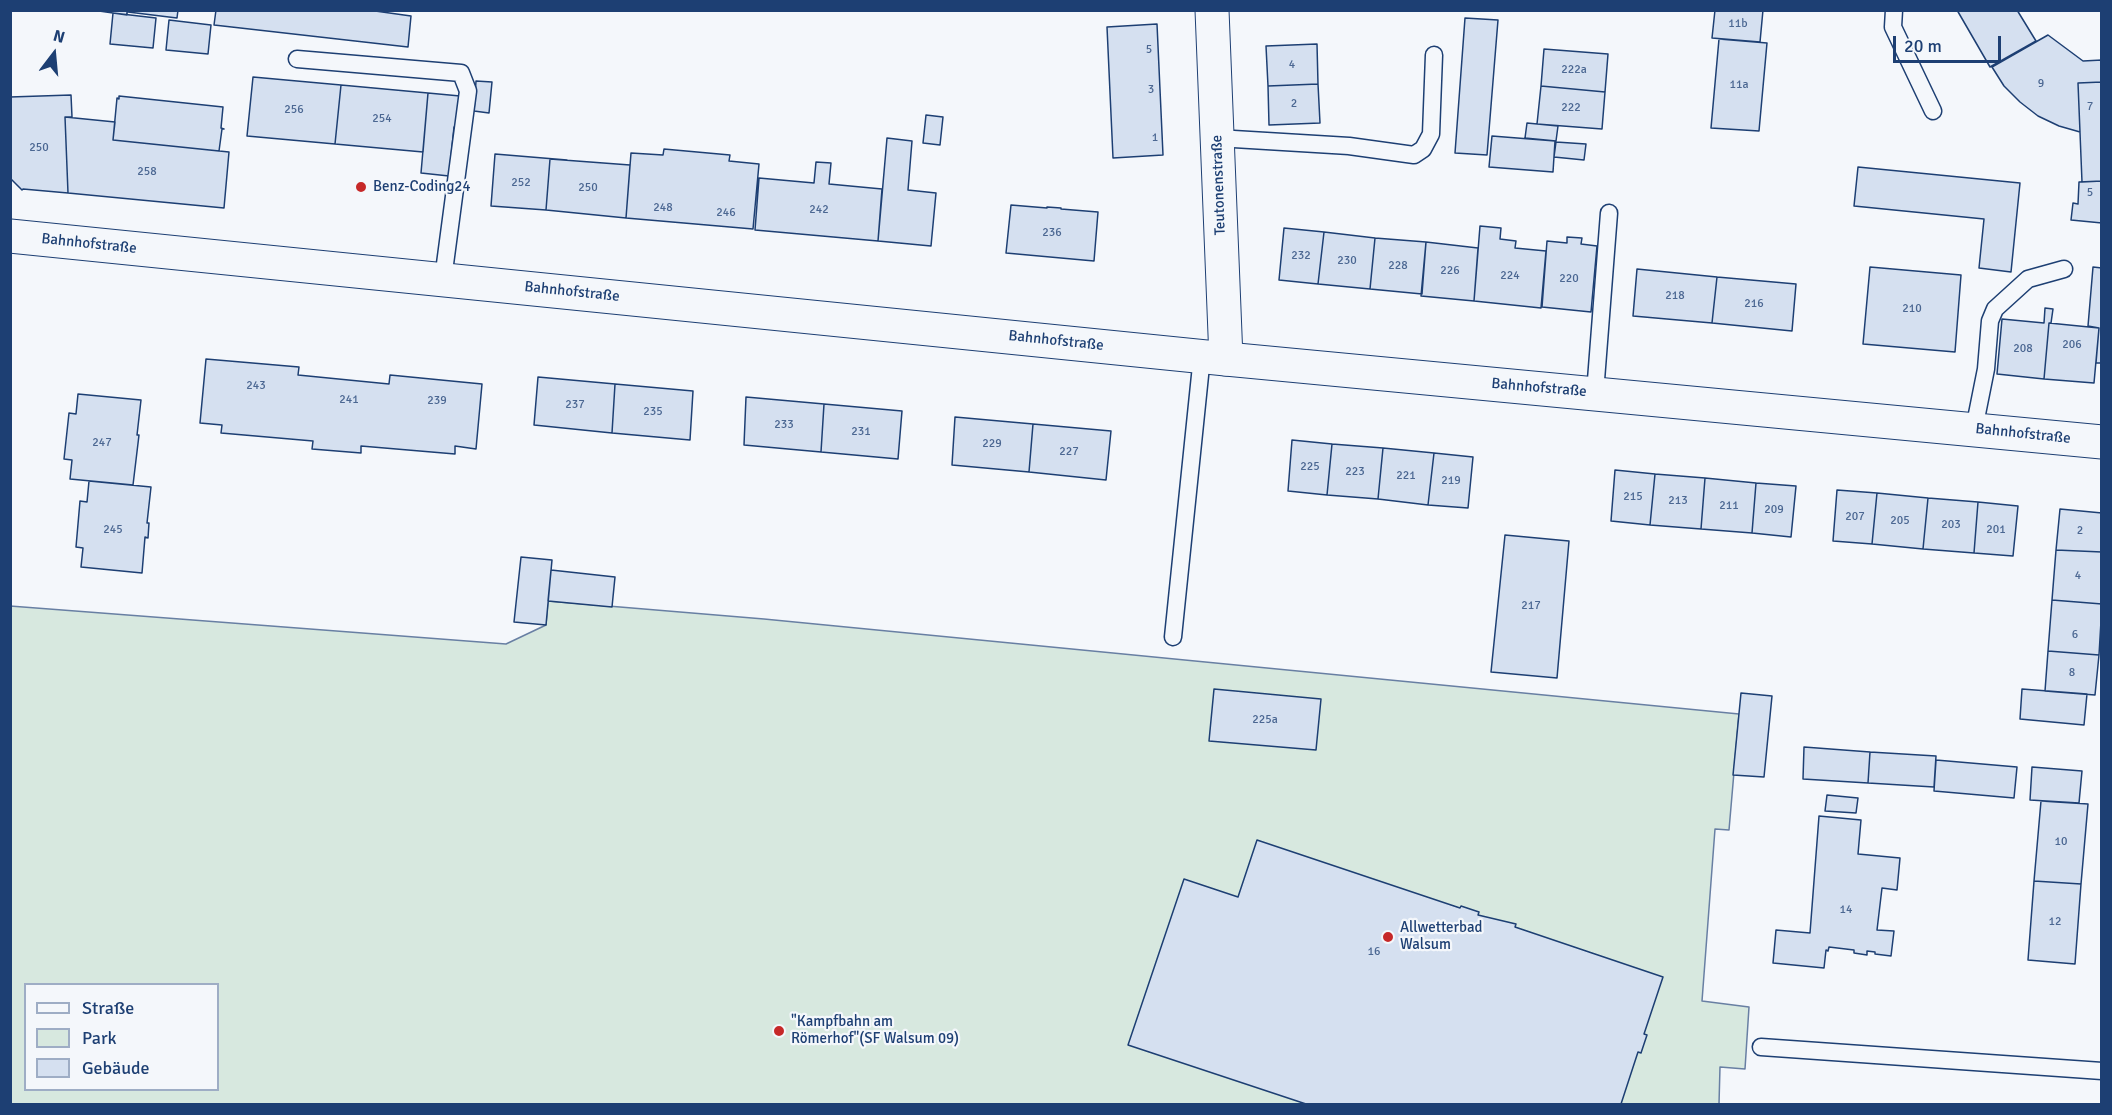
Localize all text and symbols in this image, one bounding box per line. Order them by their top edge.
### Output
house number: 11b [1728,17,1748,31]
north arrow [24,24,84,84]
scale bar [1896,24,2004,62]
text: N [51,26,67,48]
text: 20 m [1904,35,1942,57]
house number: 5 [1146,43,1152,57]
house number: 4 [1289,58,1295,72]
house number: 222a [1561,63,1587,77]
house number: 9 [2038,77,2044,91]
house number: 11a [1729,78,1749,92]
house number: 3 [1148,83,1154,97]
house number: 2 [1291,97,1297,111]
house number: 7 [2087,100,2093,114]
house number: 222 [1561,101,1581,115]
house number: 256 [284,103,304,117]
house number: 254 [372,112,392,126]
house number: 1 [1152,131,1158,145]
street label: Teutonenstraße [1208,135,1230,235]
house number: 250 [29,141,49,155]
house number: 258 [137,165,157,179]
house number: 252 [511,176,531,190]
place label: Benz-Coding24 [373,178,471,196]
marker: Benz-Coding24 [354,180,368,194]
house number: 250 [578,181,598,195]
house number: 5 [2087,186,2093,200]
house number: 248 [653,201,673,215]
house number: 242 [809,203,829,217]
house number: 246 [716,206,736,220]
house number: 236 [1042,226,1062,240]
street label: Bahnhofstraße [40,230,138,258]
house number: 232 [1291,249,1311,263]
house number: 230 [1337,254,1357,268]
house number: 228 [1388,259,1408,273]
house number: 226 [1440,264,1460,278]
house number: 224 [1500,269,1520,283]
house number: 220 [1559,272,1579,286]
street label: Bahnhofstraße [523,278,621,306]
house number: 218 [1665,289,1685,303]
house number: 216 [1744,297,1764,311]
house number: 210 [1902,302,1922,316]
street label: Bahnhofstraße [1007,327,1105,355]
house number: 206 [2062,338,2082,352]
house number: 208 [2013,342,2033,356]
street label: Bahnhofstraße [1491,375,1587,401]
house number: 243 [246,379,266,393]
house number: 241 [339,393,359,407]
house number: 239 [427,394,447,408]
house number: 237 [565,398,585,412]
house number: 235 [643,405,663,419]
house number: 233 [774,418,794,432]
street label: Bahnhofstraße [1974,420,2072,448]
house number: 231 [851,425,871,439]
house number: 247 [92,436,112,450]
house number: 229 [982,437,1002,451]
house number: 227 [1059,445,1079,459]
house number: 225 [1300,460,1320,474]
house number: 223 [1345,465,1365,479]
house number: 221 [1396,469,1416,483]
house number: 219 [1441,474,1461,488]
house number: 215 [1623,490,1643,504]
house number: 213 [1668,494,1688,508]
house number: 211 [1719,499,1739,513]
house number: 209 [1764,503,1784,517]
house number: 207 [1845,510,1865,524]
house number: 205 [1890,514,1910,528]
house number: 203 [1941,518,1961,532]
house number: 245 [103,523,123,537]
house number: 201 [1986,523,2006,537]
house number: 2 [2077,524,2083,538]
house number: 4 [2075,569,2081,583]
house number: 217 [1521,599,1541,613]
house number: 6 [2072,628,2078,642]
house number: 8 [2069,666,2075,680]
house number: 225a [1252,713,1278,727]
house number: 10 [2055,835,2067,849]
house number: 14 [1840,903,1852,917]
house number: 12 [2049,915,2061,929]
place label: Allwetterbad Walsum [1400,919,1482,954]
marker: Allwetterbad Walsum [1381,930,1395,944]
house number: 16 [1368,945,1380,959]
legend [24,983,219,1091]
text: Straße [82,997,134,1019]
place label: "Kampfbahn am Römerhof"(SF Walsum 09) [791,1013,959,1048]
marker: "Kampfbahn am Römerhof"(SF Walsum 09) [772,1024,786,1038]
text: Park [82,1027,117,1049]
text: Gebäude [82,1057,150,1079]

